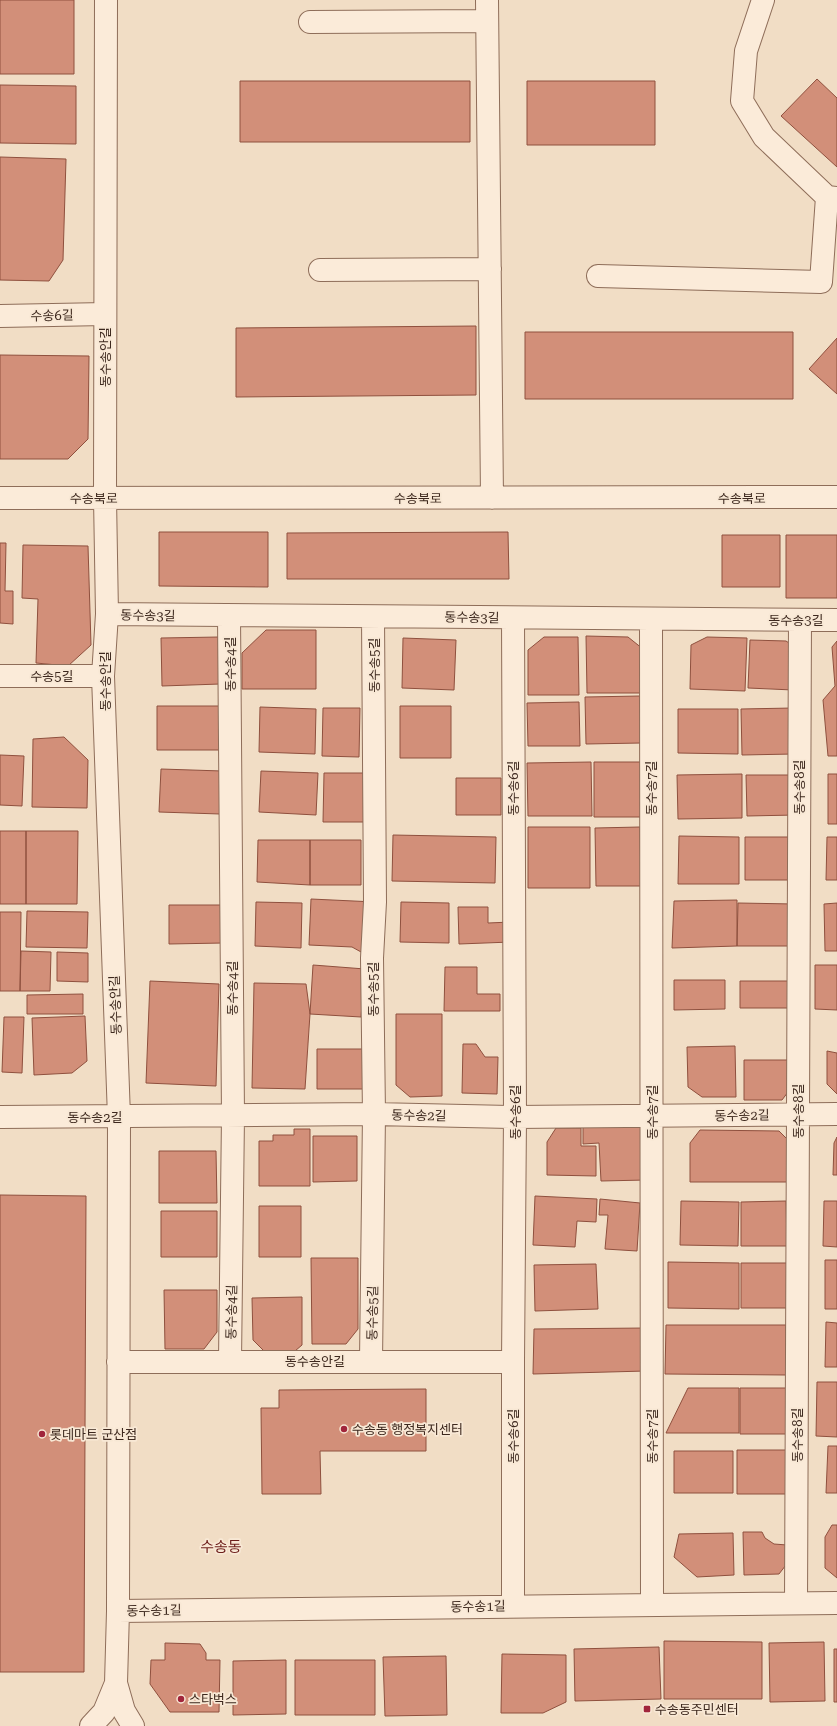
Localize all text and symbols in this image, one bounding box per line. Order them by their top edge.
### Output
street label: 수송6길 [30,308,74,323]
street label: 동수송안길 [98,327,113,387]
street label: 수송북로 [70,491,118,506]
street label: 수송북로 [394,491,442,506]
street label: 수송북로 [718,491,766,506]
street label: 동수송3길 [120,608,176,623]
street label: 동수송3길 [444,610,500,625]
street label: 동수송3길 [768,613,824,628]
street label: 동수송4길 [223,636,238,692]
street label: 동수송5길 [367,637,382,693]
street label: 동수송안길 [98,651,113,711]
street label: 수송5길 [30,669,74,684]
street label: 동수송8길 [792,759,807,815]
street label: 동수송6길 [506,760,521,816]
street label: 동수송7길 [644,760,659,816]
street label: 동수송4길 [225,960,240,1016]
street label: 동수송5길 [366,961,381,1017]
street label: 동수송안길 [107,975,124,1035]
street label: 동수송8길 [791,1083,806,1139]
street label: 동수송6길 [508,1084,523,1140]
street label: 동수송7길 [645,1084,660,1140]
street label: 동수송2길 [391,1108,447,1123]
street label: 동수송2길 [714,1108,770,1123]
street label: 동수송2길 [67,1110,123,1125]
street label: 동수송4길 [224,1284,239,1340]
street label: 동수송5길 [365,1285,380,1341]
street label: 동수송안길 [285,1354,345,1369]
street label: 동수송8길 [790,1407,805,1463]
street label: 동수송6길 [506,1408,521,1464]
street label: 동수송7길 [645,1408,660,1464]
place label: 수송동 행정복지센터 [352,1422,463,1437]
marker: 수송동 행정복지센터 [339,1424,349,1434]
place label: 롯데마트 군산점 [50,1427,137,1442]
marker: 롯데마트 군산점 [37,1429,47,1439]
district label: 수송동 [200,1538,242,1556]
street label: 동수송1길 [450,1599,506,1614]
street label: 동수송1길 [126,1603,182,1618]
place label: 스타벅스 [189,1692,237,1707]
marker: 스타벅스 [176,1694,186,1704]
place label: 수송동주민센터 [655,1702,739,1717]
marker: 수송동주민센터 [642,1704,652,1714]

